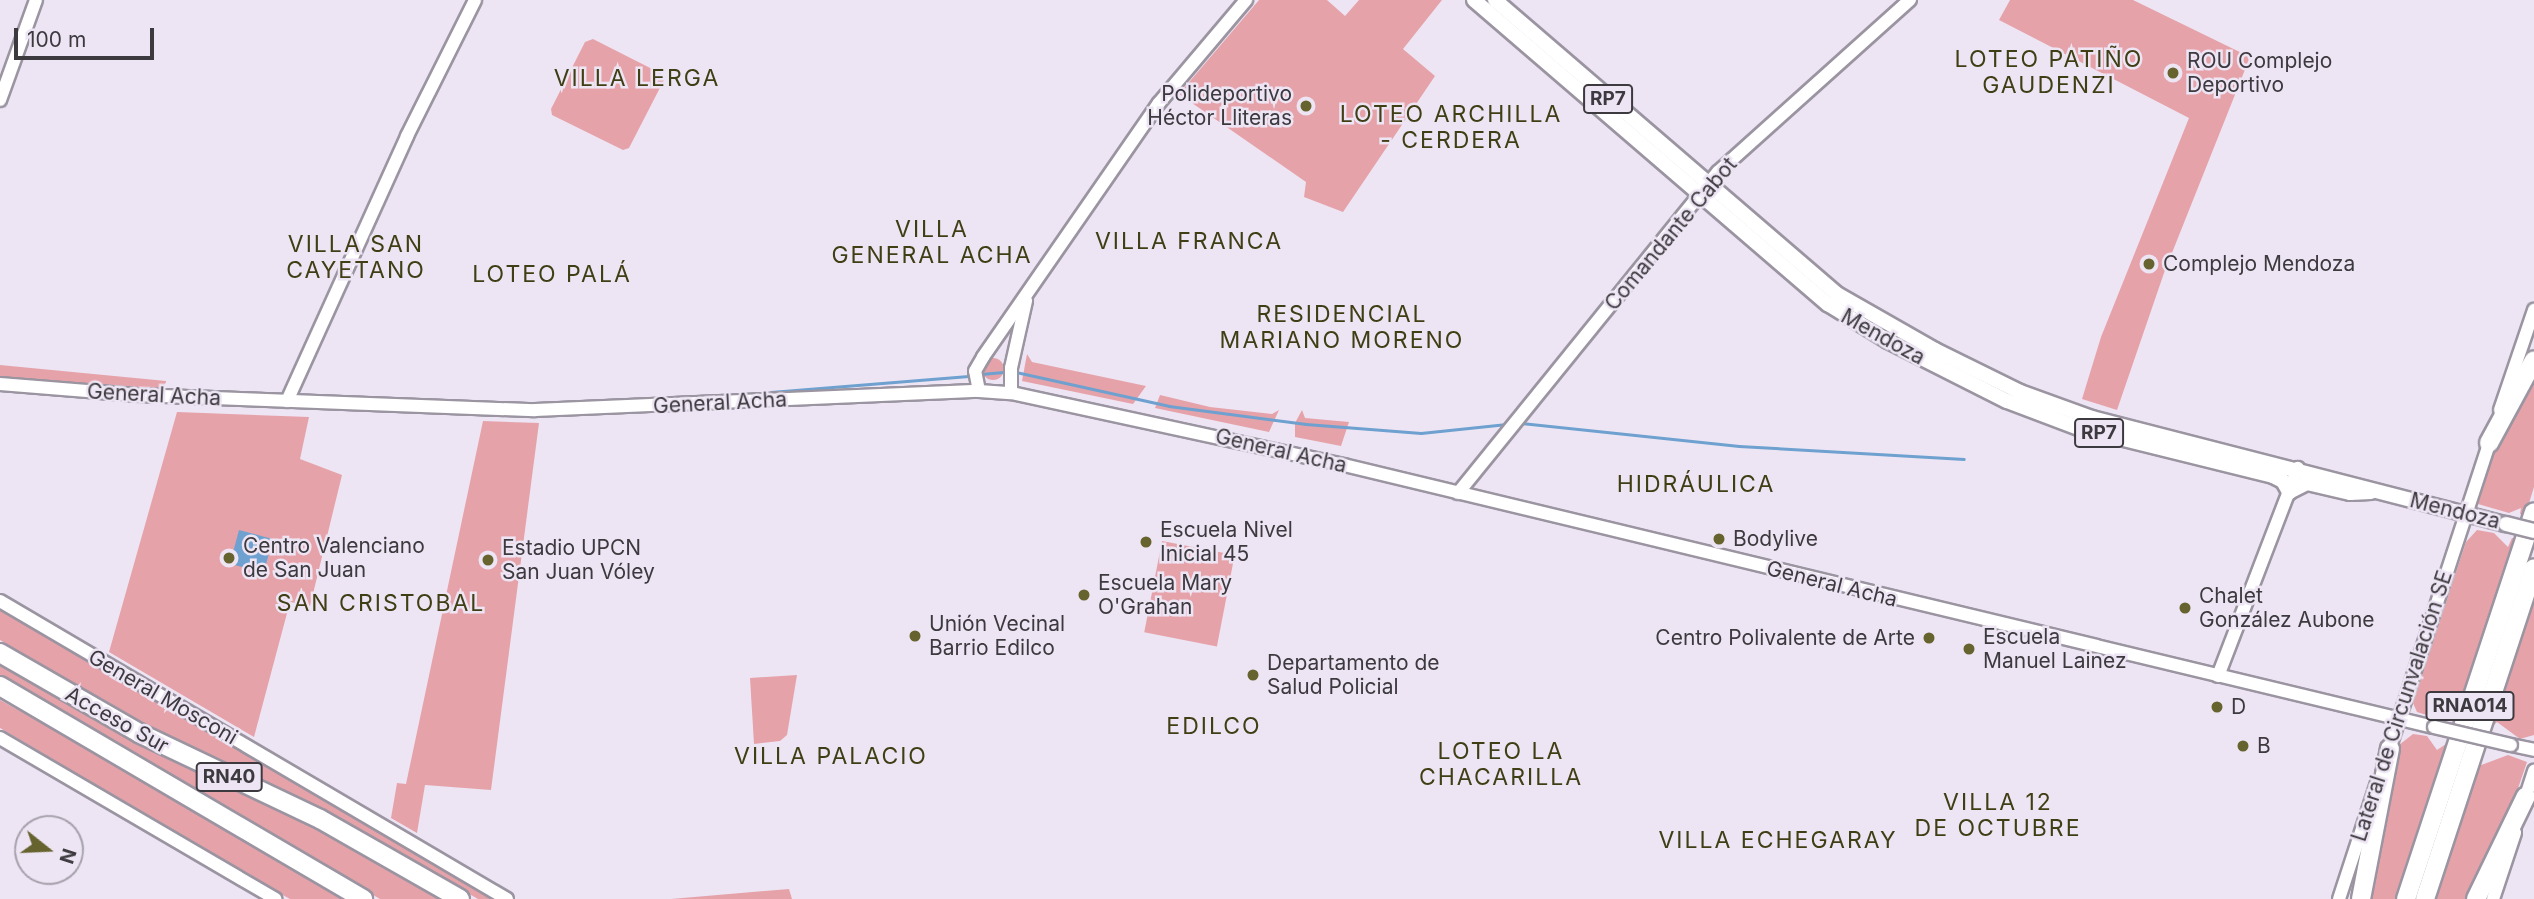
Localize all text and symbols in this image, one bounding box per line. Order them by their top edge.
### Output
scale bar [18,14,158,58]
text: 100 m [27,27,86,52]
district label: LOTEO PATIÑO GAUDENZI [1956,45,2142,99]
place label: ROU Complejo Deportivo [2187,48,2332,98]
district label: VILLA LERGA [555,64,719,92]
marker: ROU Complejo Deportivo [2165,65,2181,81]
place label: Polideportivo Héctor Lliteras [1147,81,1292,131]
road number: RP7 [1582,83,1634,114]
marker: Polideportivo Héctor Lliteras [1298,98,1314,114]
district label: LOTEO ARCHILLA - CERDERA [1341,100,1561,154]
street label: Comandante Cabot [1600,152,1742,316]
district label: VILLA GENERAL ACHA [833,215,1031,269]
district label: VILLA FRANCA [1096,227,1282,255]
district label: VILLA SAN CAYETANO [287,230,425,284]
place label: Complejo Mendoza [2163,251,2355,277]
marker: Complejo Mendoza [2141,256,2157,272]
district label: LOTEO PALÁ [473,260,631,288]
district label: RESIDENCIAL MARIANO MORENO [1221,300,1463,354]
street label: Mendoza [1837,304,1929,370]
street label: General Acha [86,379,222,411]
street label: General Acha [652,387,788,419]
road number: RP7 [2073,418,2125,448]
street label: General Acha [1213,424,1349,478]
district label: HIDRÁULICA [1618,470,1774,498]
street label: Mendoza [2407,488,2503,534]
place label: Escuela Nivel Inicial 45 [1160,517,1293,567]
place label: Bodylive [1733,526,1818,552]
marker: Bodylive [1711,531,1727,547]
place label: Centro Valenciano de San Juan [243,533,425,583]
marker: Escuela Nivel Inicial 45 [1138,534,1154,550]
place label: Estadio UPCN San Juan Vóley [502,535,655,585]
marker: Centro Valenciano de San Juan [221,550,237,566]
marker: Estadio UPCN San Juan Vóley [480,552,496,568]
street label: General Acha [1764,556,1900,612]
street label: Lateral de Circunvalación SE [2346,567,2458,845]
place label: Escuela Mary O'Grahan [1098,570,1232,620]
place label: Chalet González Aubone [2199,583,2375,633]
marker: Escuela Mary O'Grahan [1076,587,1092,603]
district label: SAN CRISTOBAL [278,589,484,617]
marker: Chalet González Aubone [2177,600,2193,616]
place label: Unión Vecinal Barrio Edilco [929,611,1065,661]
place label: Escuela Manuel Lainez [1983,624,2127,674]
place label: Centro Polivalente de Arte [1655,625,1915,651]
marker: Unión Vecinal Barrio Edilco [907,628,923,644]
marker: Centro Polivalente de Arte [1921,630,1937,646]
marker: Escuela Manuel Lainez [1961,641,1977,657]
street label: General Mosconi [84,644,242,750]
place label: Departamento de Salud Policial [1267,650,1440,700]
marker: Departamento de Salud Policial [1245,667,1261,683]
street label: Acceso Sur [61,681,173,759]
road number: RNA014 [2424,691,2516,722]
place label: D [2231,694,2246,720]
marker: D [2209,699,2225,715]
district label: EDILCO [1167,712,1261,740]
place label: B [2257,733,2271,759]
district label: LOTEO LA CHACARILLA [1420,737,1582,791]
marker: B [2235,738,2251,754]
district label: VILLA PALACIO [736,742,926,770]
road number: RN40 [194,762,264,792]
district label: VILLA 12 DE OCTUBRE [1916,788,2080,842]
north arrow [14,815,84,885]
district label: VILLA ECHEGARAY [1660,826,1896,854]
text: N [54,846,81,866]

